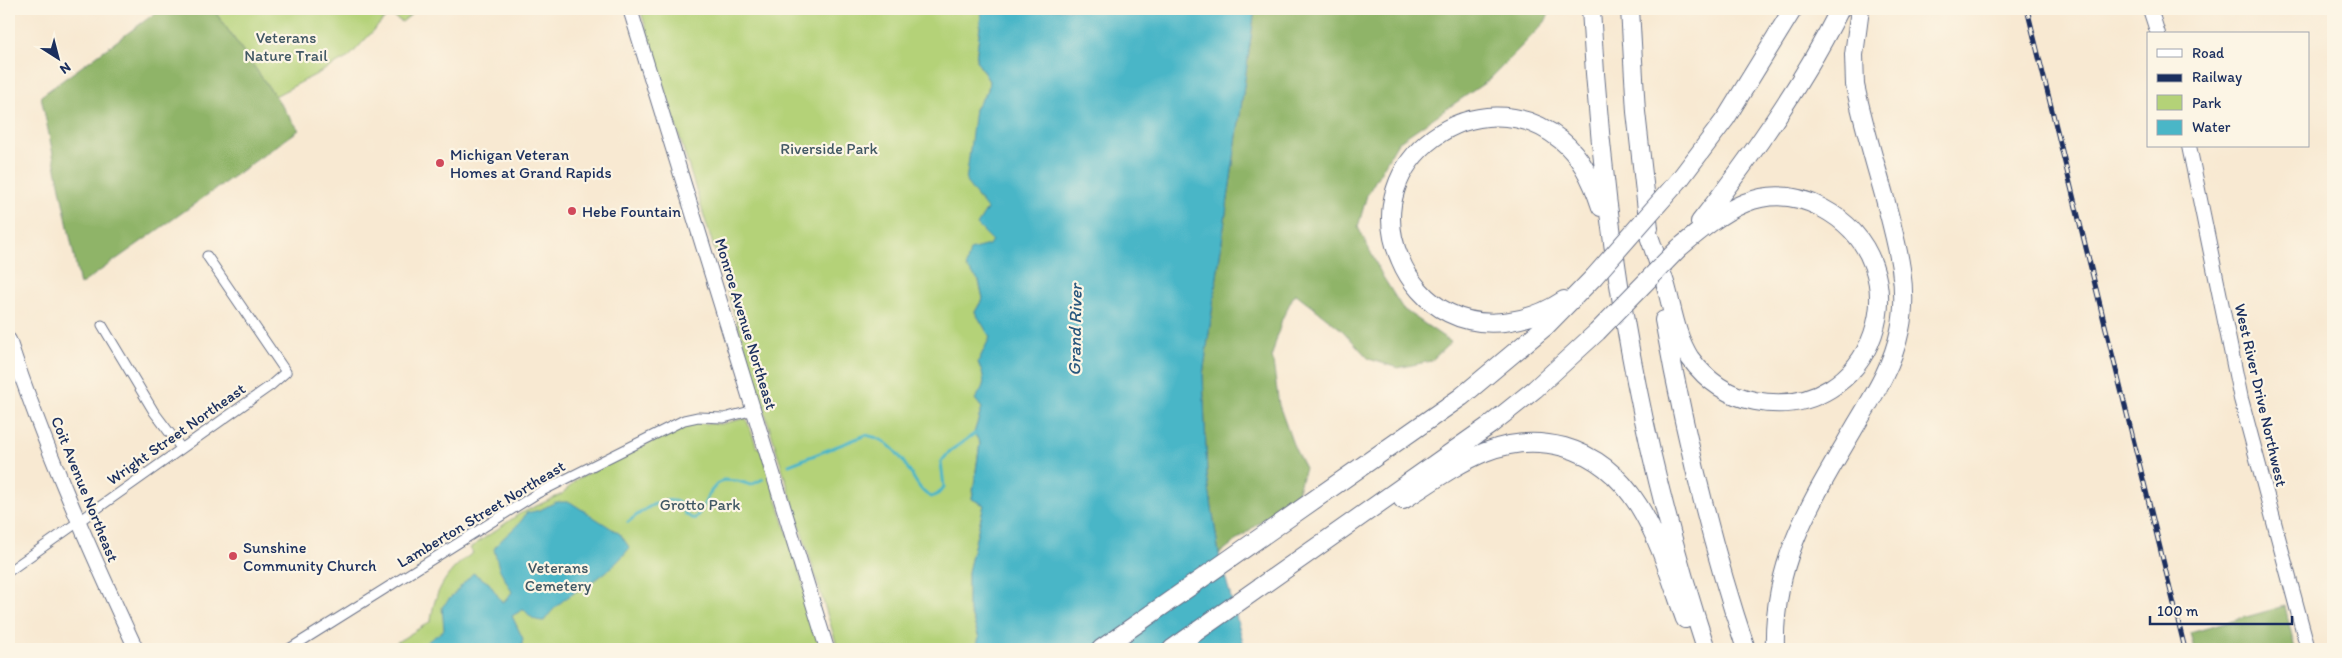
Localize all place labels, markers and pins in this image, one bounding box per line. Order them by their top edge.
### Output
place label: Michigan Veteran Homes at Grand Rapids [450,145,612,182]
marker: Michigan Veteran Homes at Grand Rapids [434,157,446,169]
place label: Hebe Fountain [582,202,681,221]
marker: Hebe Fountain [566,205,578,217]
place label: Sunshine Community Church [243,538,377,575]
marker: Sunshine Community Church [227,550,239,562]

